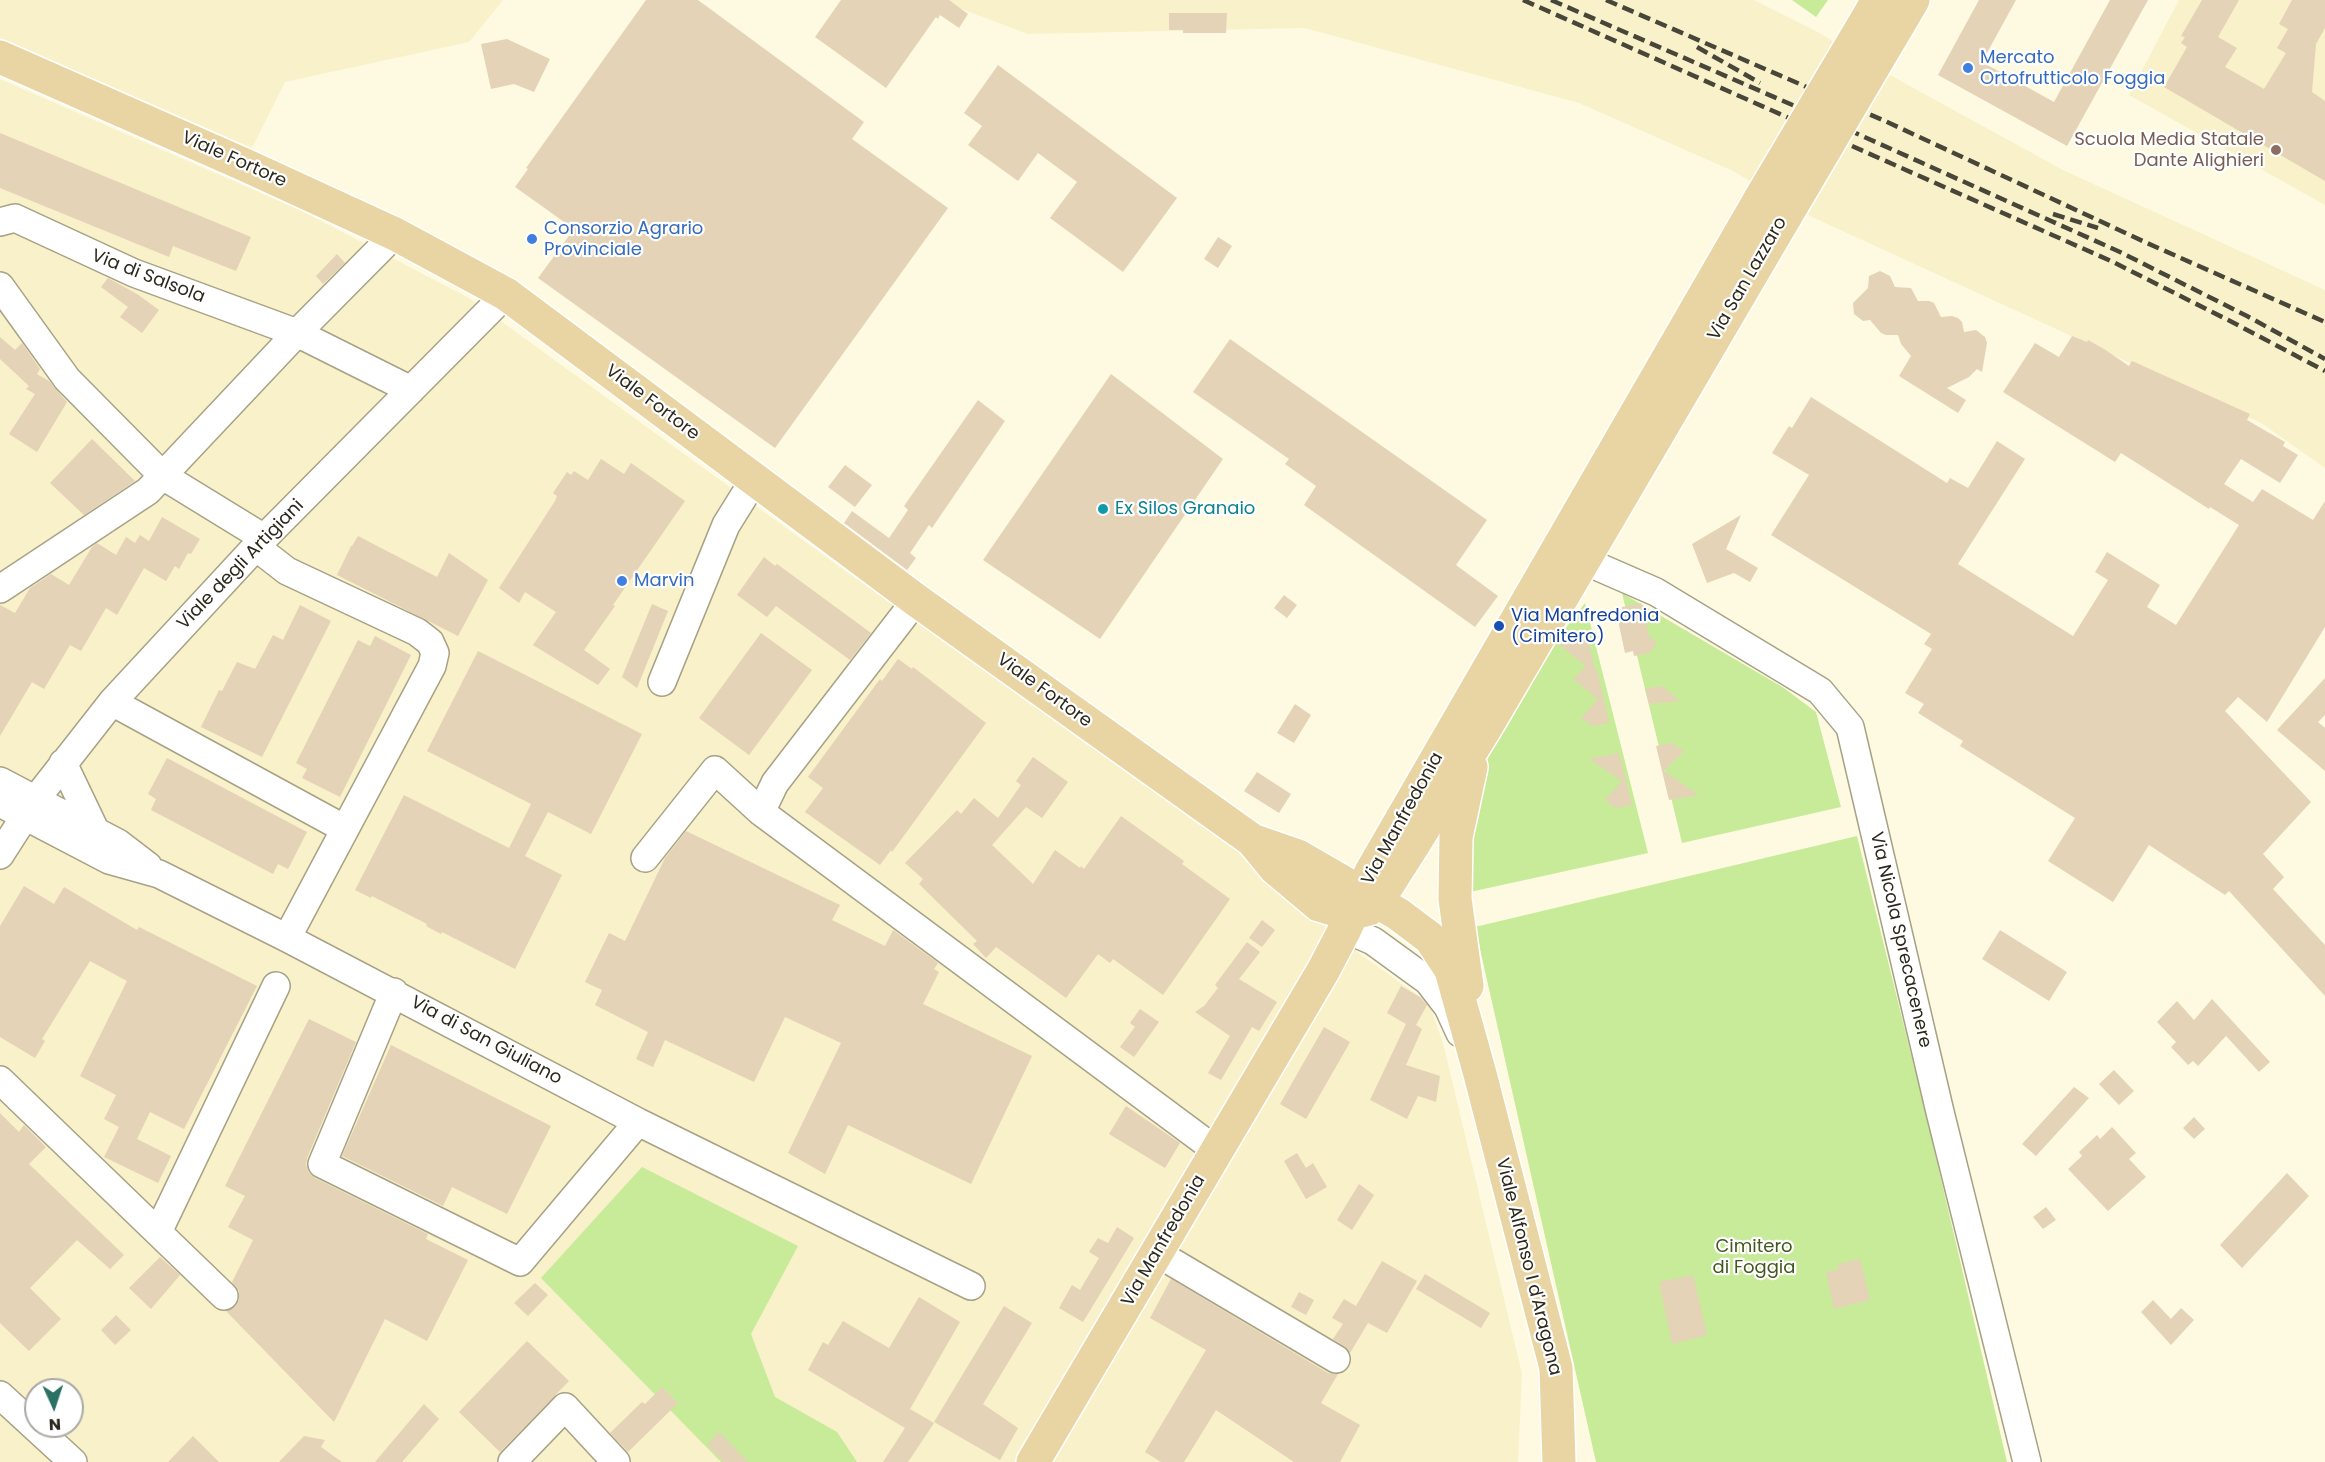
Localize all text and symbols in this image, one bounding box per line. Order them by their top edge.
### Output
place label: Mercato Ortofrutticolo Foggia [1980,47,2165,90]
marker: Mercato Ortofrutticolo Foggia [1961,61,1975,75]
street label: Viale Fortore [178,127,290,193]
place label: Scuola Media Statale Dante Alighieri [2074,129,2264,172]
marker: Scuola Media Statale Dante Alighieri [2269,143,2283,157]
street label: Via San Lazzaro [1704,213,1792,345]
place label: Consorzio Agrario Provinciale [544,218,703,260]
marker: Consorzio Agrario Provinciale [525,232,539,246]
street label: Via di Salsola [88,245,208,309]
street label: Viale Fortore [601,361,703,445]
street label: Viale degli Artigiani [173,495,309,635]
place label: Ex Silos Granaio [1115,498,1255,520]
marker: Ex Silos Granaio [1096,502,1110,516]
place label: Marvin [634,570,694,592]
marker: Marvin [615,574,629,588]
place label: Via Manfredonia (Cimitero) [1511,605,1659,648]
marker: Via Manfredonia (Cimitero) [1492,619,1506,633]
street label: Viale Fortore [992,649,1096,733]
street label: Via Manfredonia [1358,749,1448,889]
street label: Via Nicola Sprecacenere [1865,830,1935,1050]
street label: Via di San Giuliano [407,992,565,1090]
street label: Viale Alfonso I d'Aragona [1491,1156,1565,1378]
street label: Via Manfredonia [1118,1171,1210,1311]
park label: Cimitero di Foggia [1713,1236,1795,1278]
north arrow [24,1378,84,1438]
text: N [48,1413,61,1436]

